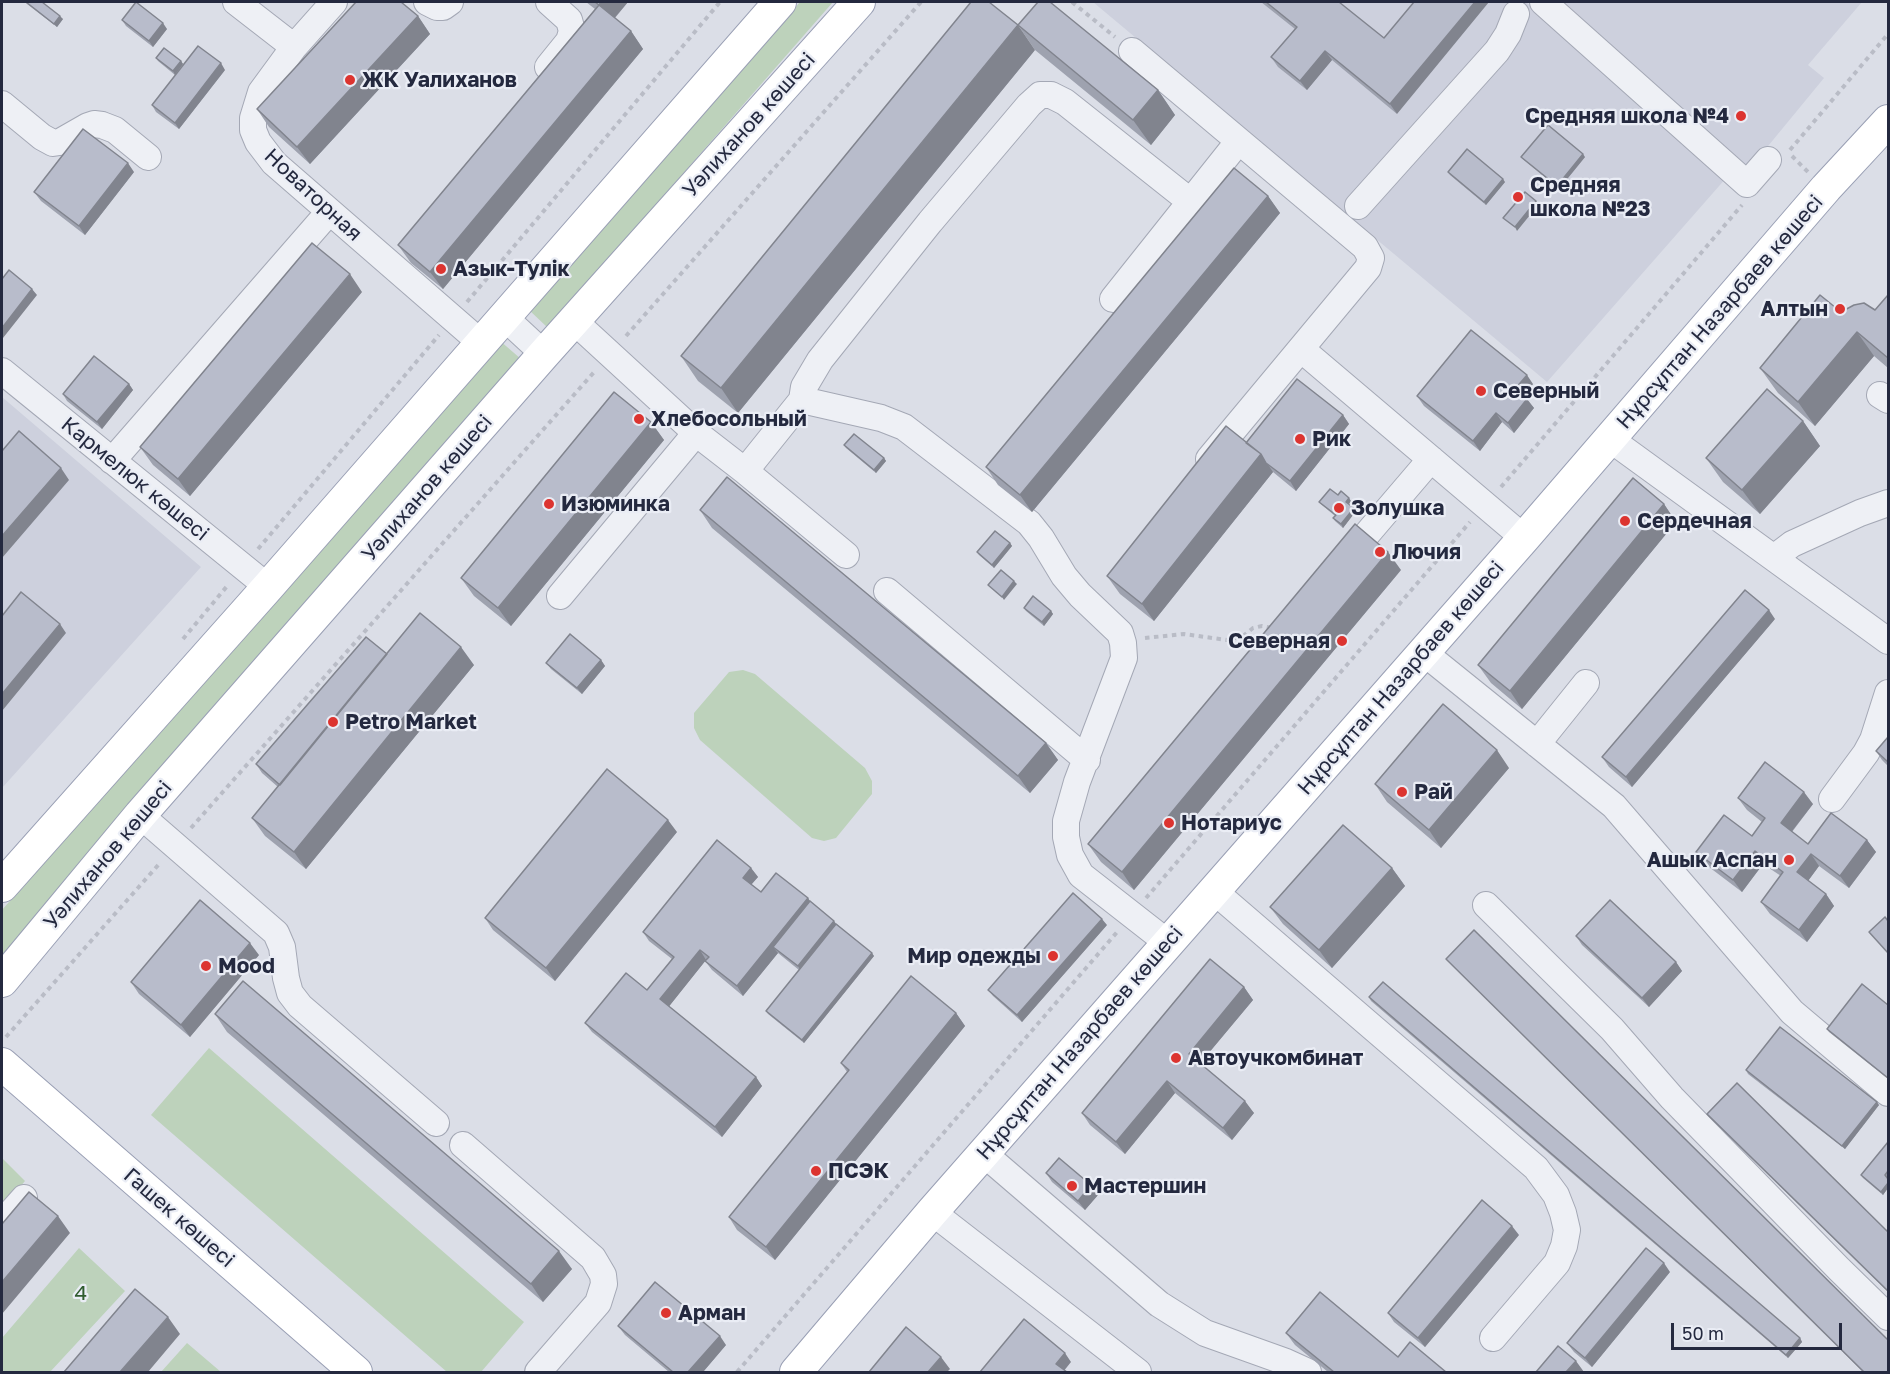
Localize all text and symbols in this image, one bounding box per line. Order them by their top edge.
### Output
street label: Уәлиханов көшесі [677,47,821,203]
place label: ЖК Уалиханов [362,67,517,93]
marker: ЖК Уалиханов [343,73,357,87]
place label: Средняя школа №4 [1525,103,1729,129]
marker: Средняя школа №4 [1734,109,1748,123]
street label: Новаторная [259,143,367,247]
place label: Средняя школа №23 [1530,172,1651,222]
marker: Средняя школа №23 [1511,190,1525,204]
street label: Нұрсұлтан Назарбаев көшесі [1611,190,1829,434]
place label: Азык-Тулiк [453,256,570,282]
marker: Азык-Тулiк [434,262,448,276]
place label: Алтын [1760,296,1828,322]
marker: Алтын [1833,302,1847,316]
place label: Северный [1493,378,1599,404]
marker: Северный [1474,384,1488,398]
place label: Хлебосольный [651,406,807,432]
street label: Уәлиханов көшесі [356,409,498,567]
street label: Кармелюк көшесі [56,412,214,546]
marker: Хлебосольный [632,412,646,426]
place label: Рик [1312,426,1351,452]
marker: Рик [1293,432,1307,446]
place label: Изюминка [561,491,670,517]
place label: Золушка [1351,495,1444,521]
marker: Изюминка [542,497,556,511]
marker: Золушка [1332,501,1346,515]
place label: Сердечная [1637,508,1752,534]
marker: Сердечная [1618,514,1632,528]
place label: Лючия [1392,539,1461,565]
marker: Лючия [1373,545,1387,559]
street label: Нұрсұлтан Назарбаев көшесі [1292,556,1510,800]
place label: Северная [1228,628,1330,654]
marker: Северная [1335,634,1349,648]
place label: Petro Market [345,709,477,735]
marker: Petro Market [326,715,340,729]
street label: Уәлиханов көшесі [39,776,177,934]
place label: Рай [1414,779,1453,805]
marker: Рай [1395,785,1409,799]
place label: Нотариус [1181,810,1282,836]
marker: Нотариус [1162,816,1176,830]
place label: Ашык Аспан [1647,847,1777,873]
marker: Ашык Аспан [1782,853,1796,867]
street label: Нұрсұлтан Назарбаев көшесі [971,921,1189,1165]
place label: Мир одежды [907,943,1041,969]
marker: Мир одежды [1046,949,1060,963]
place label: Mood [218,953,275,979]
marker: Mood [199,959,213,973]
place label: Автоучкомбинат [1188,1045,1363,1071]
marker: Автоучкомбинат [1169,1051,1183,1065]
place label: ПСЭК [828,1158,889,1184]
street label: Гашек көшесі [118,1163,240,1273]
marker: ПСЭК [809,1164,823,1178]
place label: Мастершин [1084,1173,1206,1199]
marker: Мастершин [1065,1179,1079,1193]
park label: 4 [75,1280,87,1306]
place label: Арман [678,1300,746,1326]
marker: Арман [659,1306,673,1320]
scale bar [1674,1311,1845,1349]
text: 50 m [1682,1322,1724,1344]

